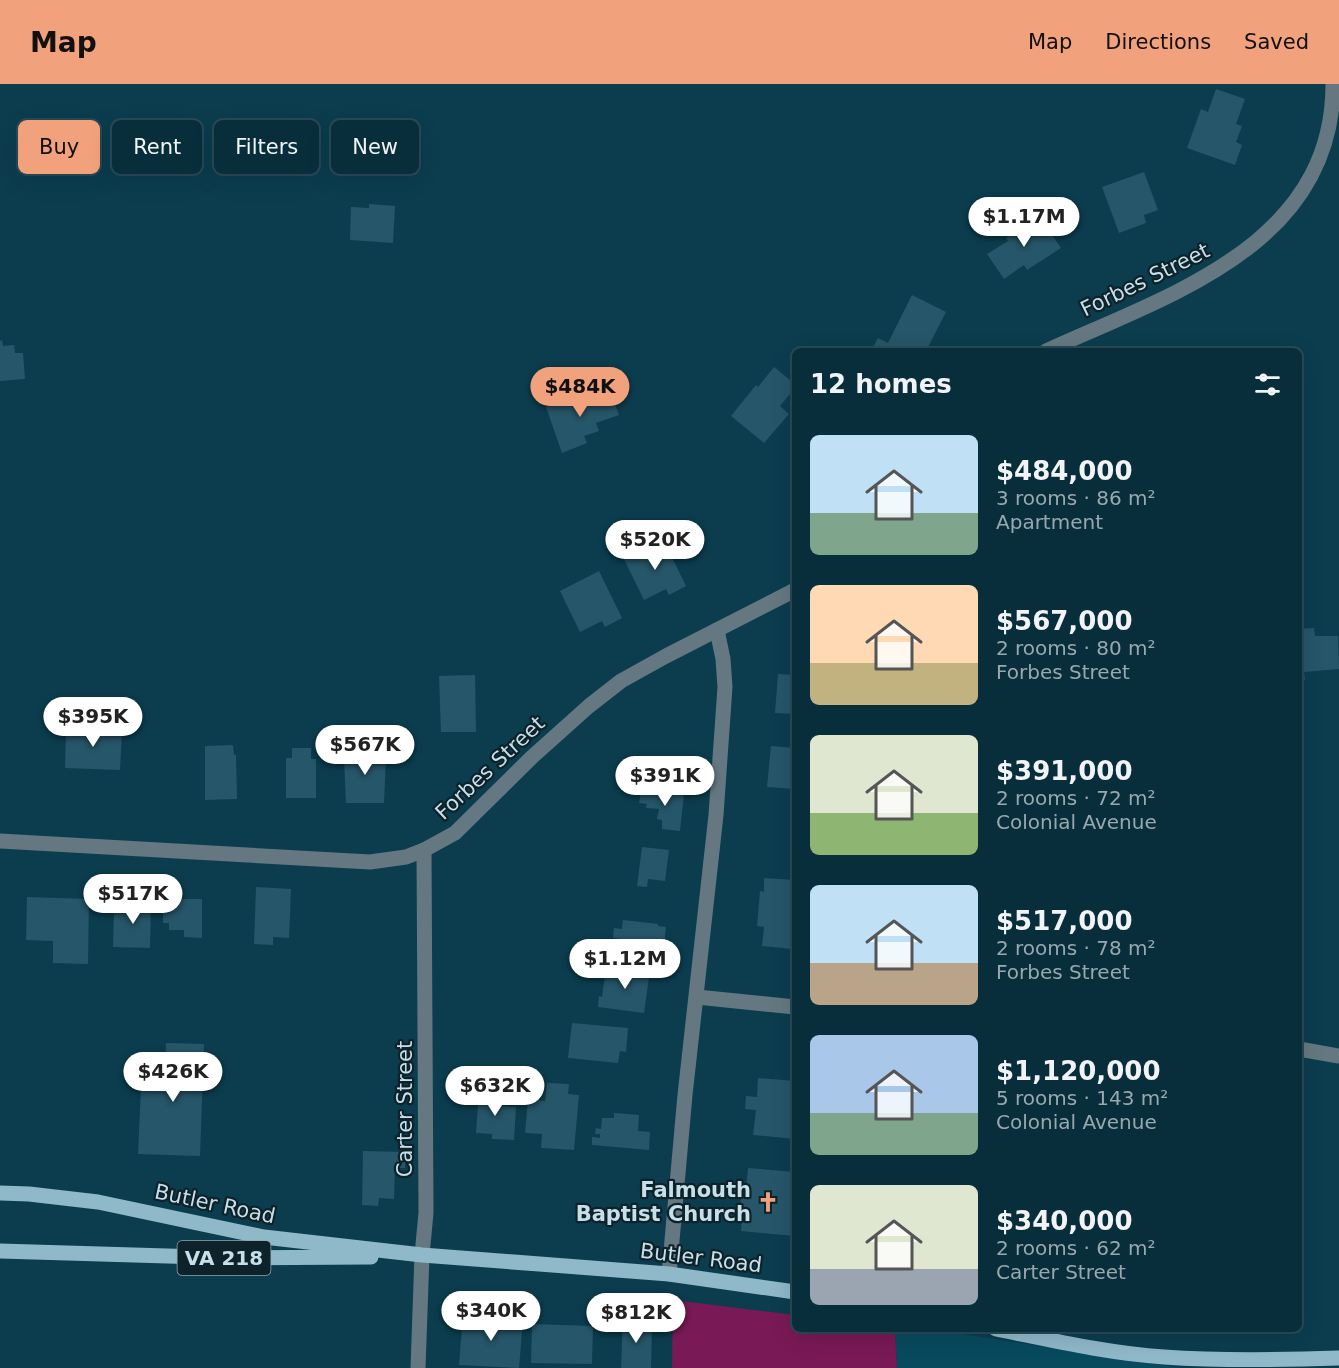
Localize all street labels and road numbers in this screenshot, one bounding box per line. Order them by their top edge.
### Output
street label: Forbes Street [1077,238,1213,322]
street label: Forbes Street [430,711,550,825]
street label: Carter Street [393,1041,417,1177]
street label: Butler Road [152,1180,278,1228]
street label: Butler Road [639,1239,763,1277]
road number: VA 218 [178,1241,270,1275]

